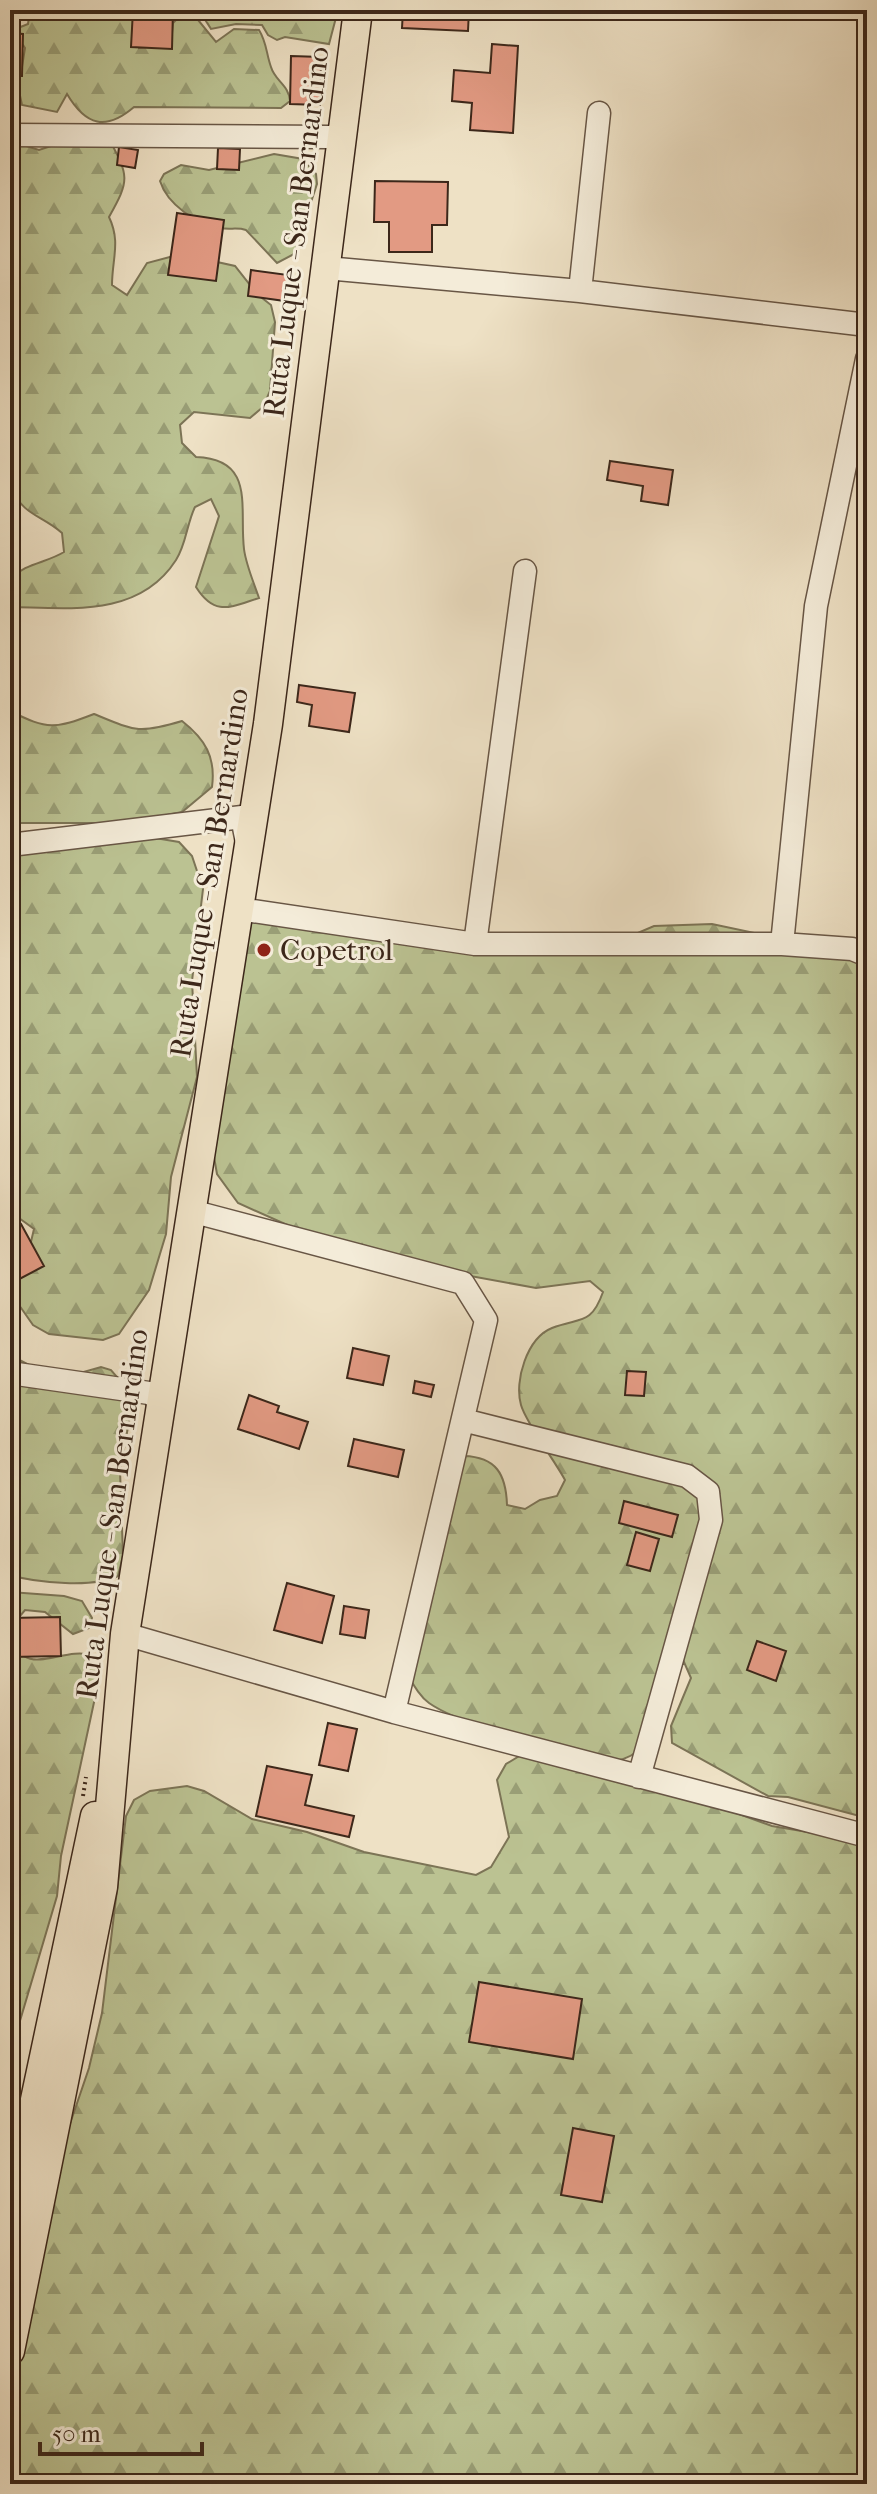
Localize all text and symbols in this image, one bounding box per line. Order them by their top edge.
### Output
street label: Ruta Luque - San Bernardino [256,45,337,420]
street label: Ruta Luque - San Bernardino [163,686,256,1060]
place label: Copetrol [280,933,393,968]
marker: Copetrol [255,941,273,959]
street label: Ruta Luque - San Bernardino [69,1327,156,1701]
scale bar [40,2406,202,2456]
text: 50 m [52,2420,101,2448]

